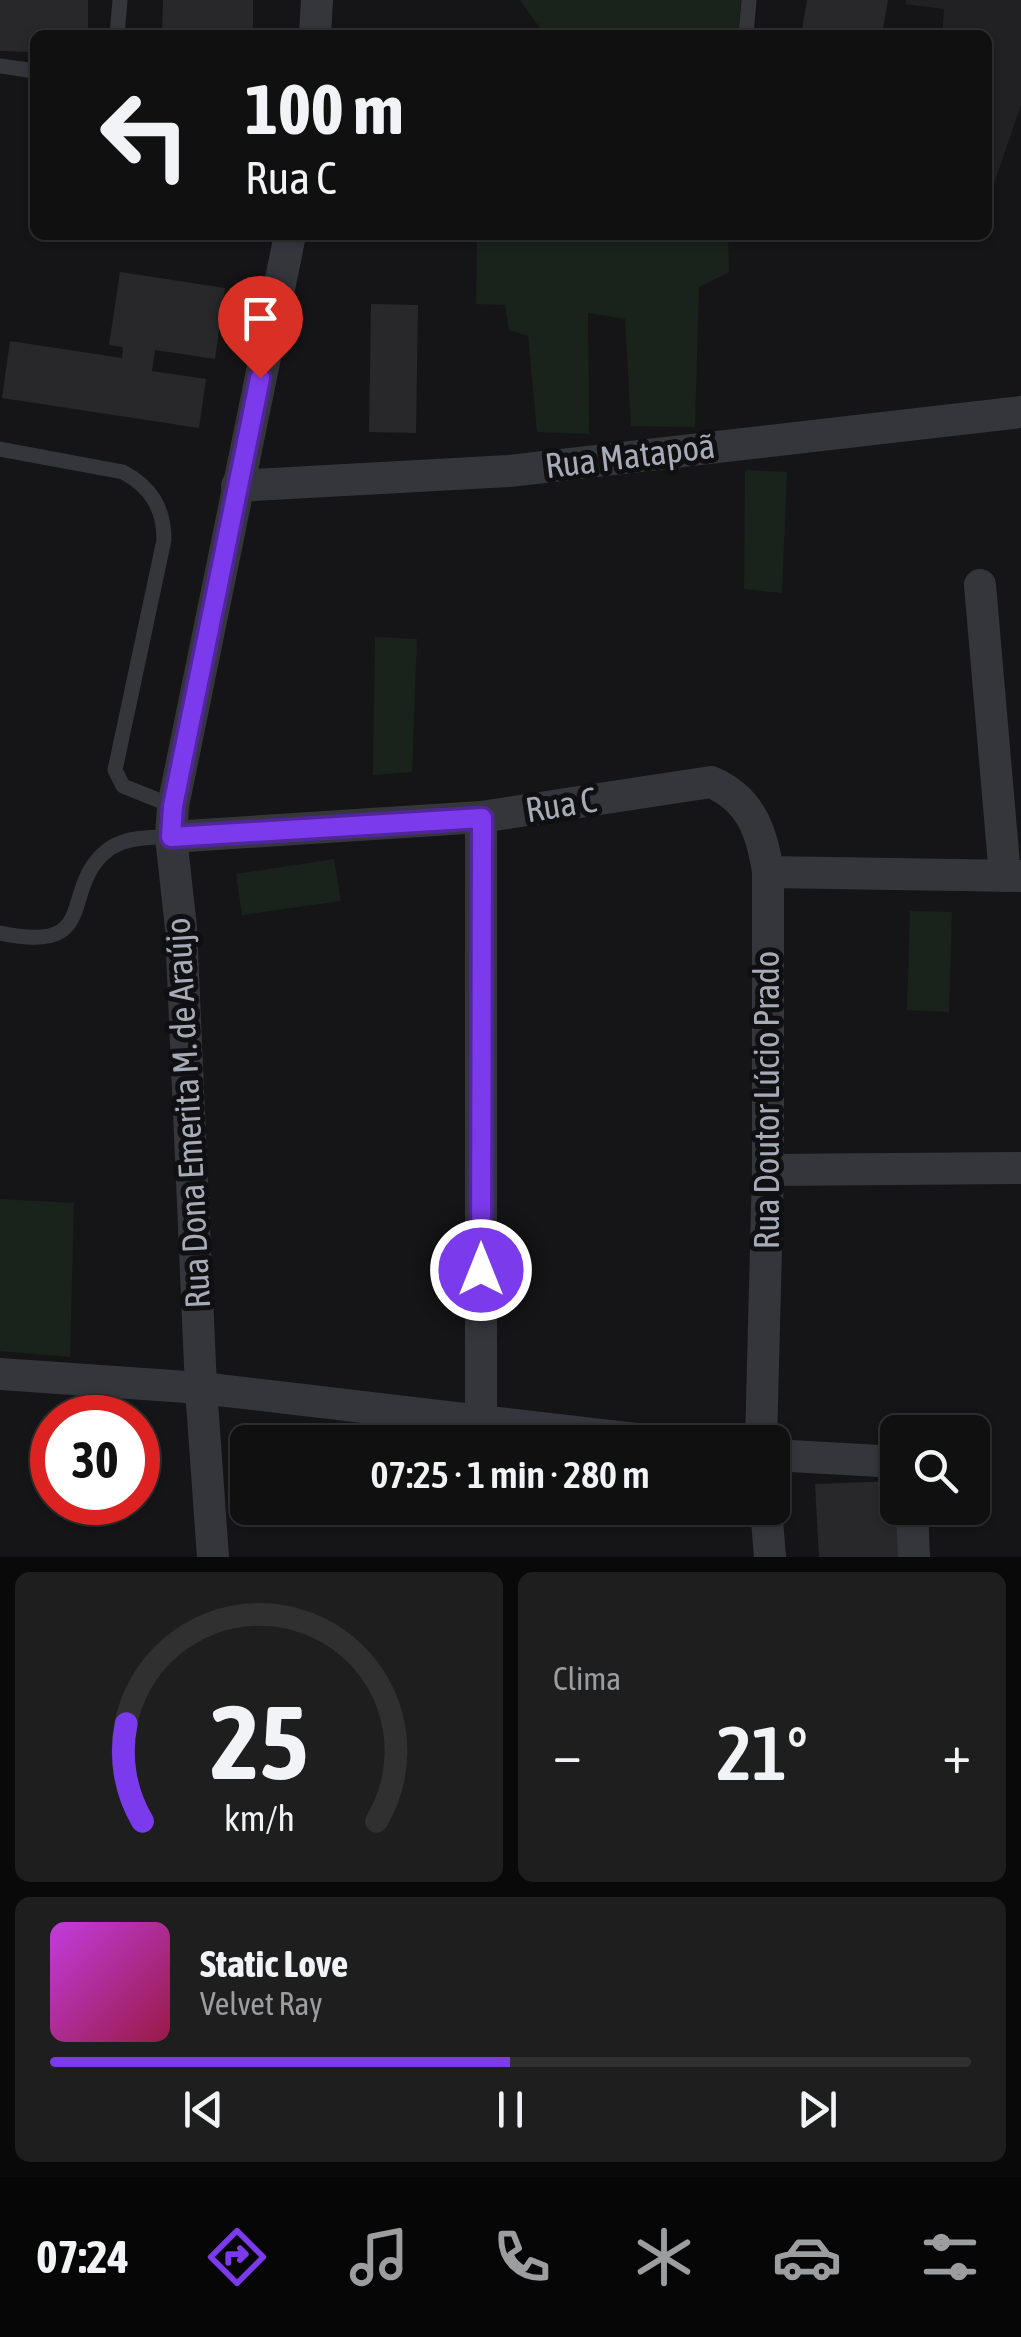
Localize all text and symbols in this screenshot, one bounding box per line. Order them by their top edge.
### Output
text: 100 m [245,69,404,149]
icon: left [80,70,210,200]
text: Rua C [245,152,337,204]
pin [218,276,303,379]
icon: arrive [233,291,288,346]
street label: Rua Matapoã [543,425,717,485]
street label: Rua C [523,779,599,829]
street label: Rua Dona Emerita M. de Araújo [157,917,217,1309]
street label: Rua Doutor Lúcio Prado [746,951,786,1249]
position arrow [429,1218,533,1322]
speed limit sign: 30 [30,1395,160,1525]
map controls [880,1415,990,1525]
button: search [880,1415,990,1525]
text: 07:25 · 1 min · 280 m [370,1453,650,1496]
text: Clima [553,1660,621,1697]
text: 25 [210,1682,308,1801]
text: 21° [716,1710,808,1796]
text: − [553,1722,582,1785]
text: + [942,1722,971,1785]
text: km/h [224,1798,294,1839]
text: Static Love [200,1942,348,1985]
text: Velvet Ray [200,1985,322,2022]
icon: previous [176,2082,231,2137]
icon: pause [483,2082,538,2137]
icon: next [790,2082,845,2137]
icon: directions [202,2222,272,2292]
icon: music [344,2222,414,2292]
icon: phone [487,2222,557,2292]
icon: climate [629,2222,699,2292]
icon: car [772,2222,842,2292]
icon: filters [915,2222,985,2292]
text: 07:24 [36,2231,129,2283]

